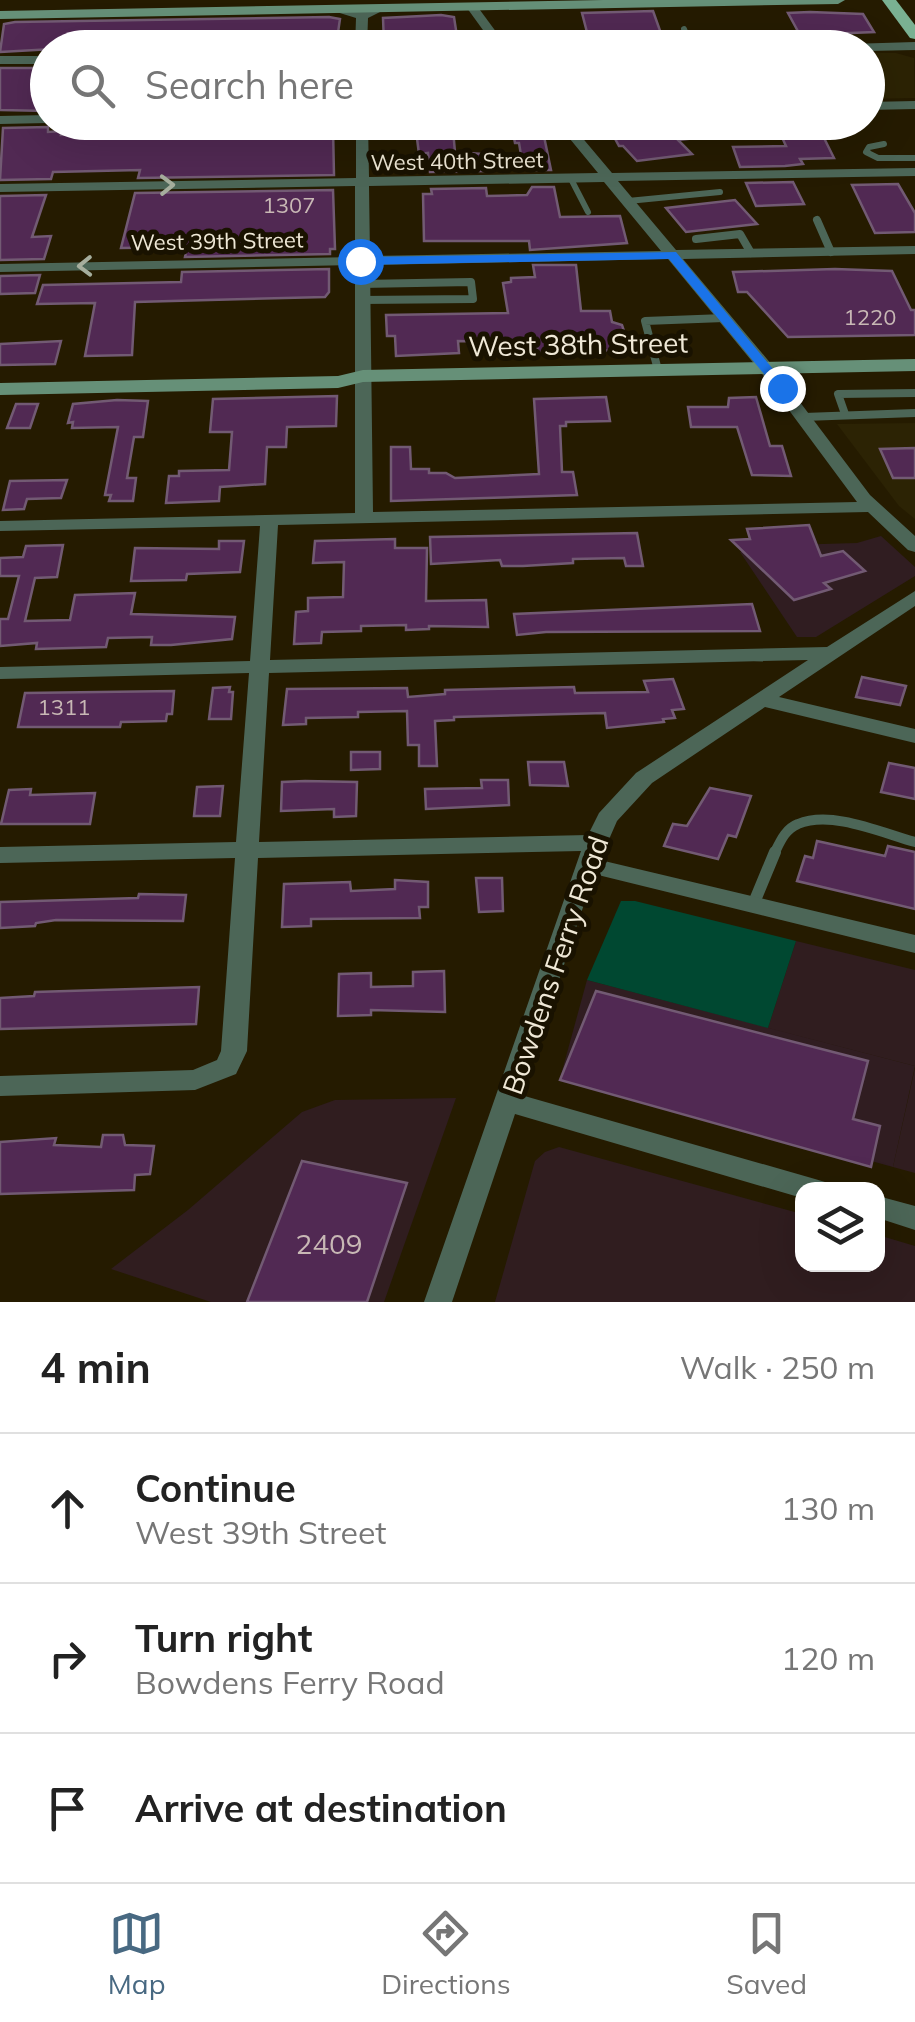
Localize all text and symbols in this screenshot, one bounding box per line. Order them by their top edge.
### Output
search box [30,30,885,140]
icon: search [65,58,120,113]
text: Search here [145,61,354,109]
street label: West 40th Street [370,145,544,177]
one-way arrow [160,175,176,196]
house number: 1307 [263,191,315,219]
street label: West 39th Street [130,225,304,257]
route start [338,239,384,285]
one-way arrow [76,255,92,277]
house number: 1220 [844,303,896,331]
street label: West 38th Street [468,325,689,363]
route end [760,366,806,412]
house number: 1311 [38,693,90,721]
street label: Bowdens Ferry Road [494,831,616,1099]
map controls [795,1182,885,1272]
button: layers [795,1182,885,1272]
house number: 2409 [295,1226,363,1261]
text: 4 min [40,1341,151,1394]
text: Walk · 250 m [680,1347,875,1387]
text: Continue [135,1464,296,1512]
icon: ahead [40,1481,95,1536]
text: 130 m [781,1488,875,1528]
text: West 39th Street [135,1512,387,1552]
text: Turn right [135,1614,312,1662]
icon: right [40,1631,95,1686]
text: 120 m [781,1638,875,1678]
text: Bowdens Ferry Road [135,1662,445,1702]
icon: arrive [40,1781,95,1836]
text: Arrive at destination [135,1784,507,1832]
tab: Map [108,1906,165,2001]
tab: Directions [381,1906,511,2001]
tab: Saved [726,1906,807,2001]

